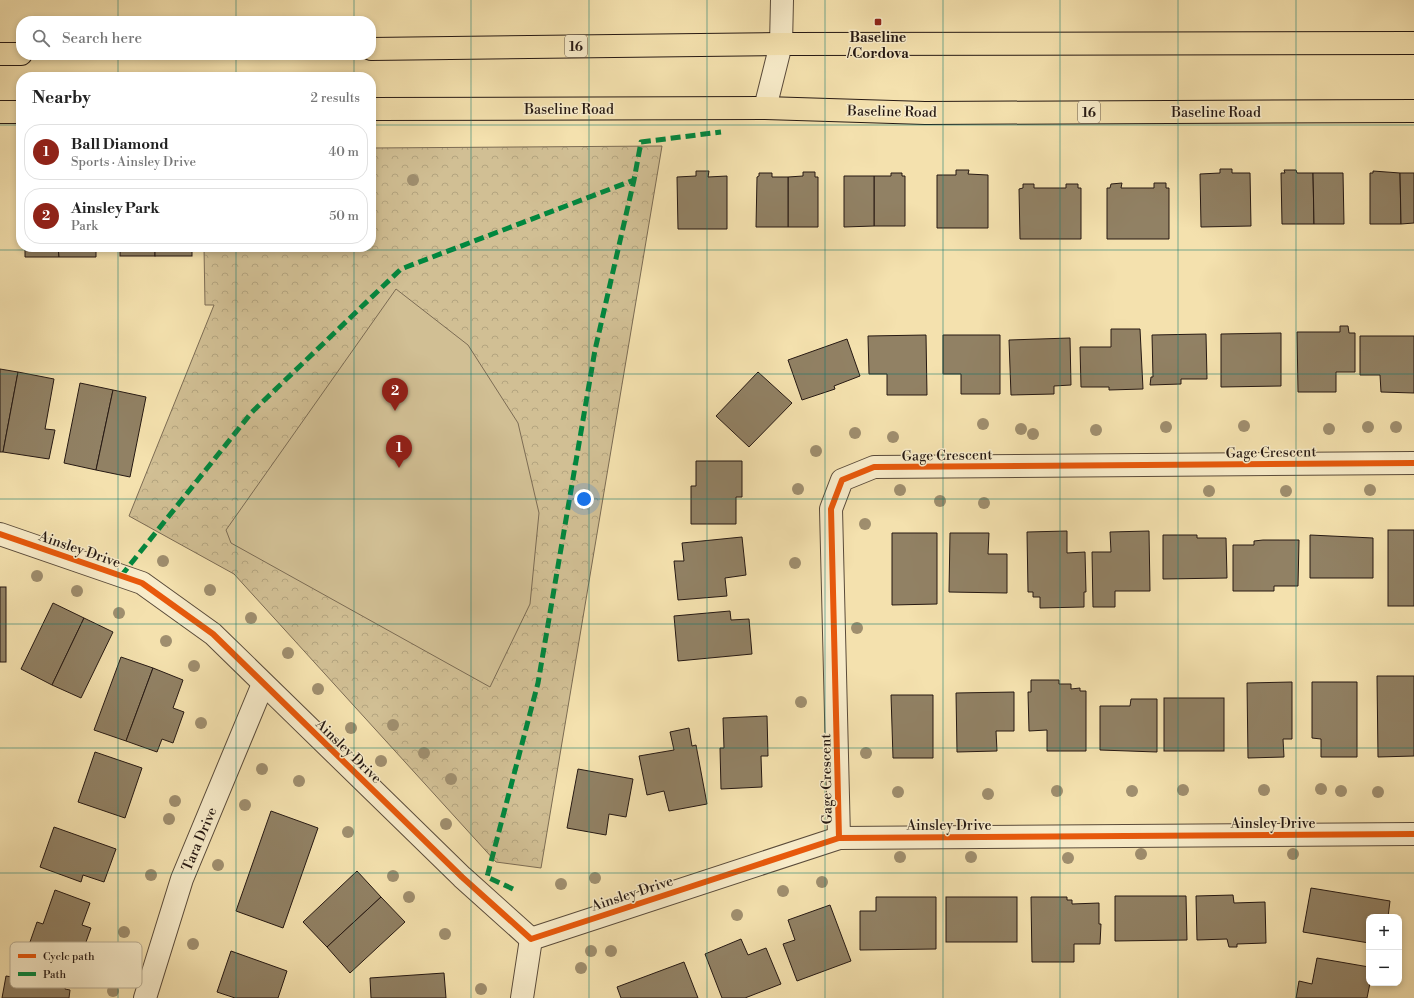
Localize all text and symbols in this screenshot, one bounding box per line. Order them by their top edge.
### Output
search box [16,16,376,60]
marker: Baseline / Cordova [873,17,883,27]
icon: search [30,27,52,49]
text: Search here [62,29,142,48]
place label: Baseline / Cordova [846,29,909,63]
road number: 16 [565,35,587,57]
text: Nearby [32,87,91,109]
text: 2 results [311,90,360,106]
street label: Baseline Road [523,101,614,119]
road number: 16 [1078,101,1100,123]
street label: Baseline Road [846,102,937,122]
street label: Baseline Road [1170,104,1261,122]
text: Ball Diamond [71,135,169,154]
text: 1 [43,144,49,160]
text: 40 m [329,144,359,160]
text: Sports · Ainsley Drive [71,154,196,170]
text: Ainsley Park [71,199,160,218]
text: 2 [42,208,50,224]
text: 50 m [329,208,359,224]
text: Park [71,218,98,234]
pin: 2 [382,378,408,411]
pin: 1 [386,435,412,468]
street label: Gage Crescent [1226,443,1317,463]
street label: Gage Crescent [902,446,993,466]
your location [574,489,594,509]
street label: Ainsley Drive [36,527,123,572]
street label: Ainsley Drive [311,715,385,788]
street label: Gage Crescent [817,733,837,824]
street label: Tara Drive [178,805,221,874]
street label: Ainsley Drive [1229,815,1316,833]
street label: Ainsley Drive [905,817,992,835]
street label: Ainsley Drive [588,872,676,916]
map controls [1366,914,1402,986]
button: + [1366,914,1402,950]
legend [10,942,142,988]
text: Cycle path [43,950,95,964]
button: − [1366,950,1402,986]
text: Path [43,968,67,982]

